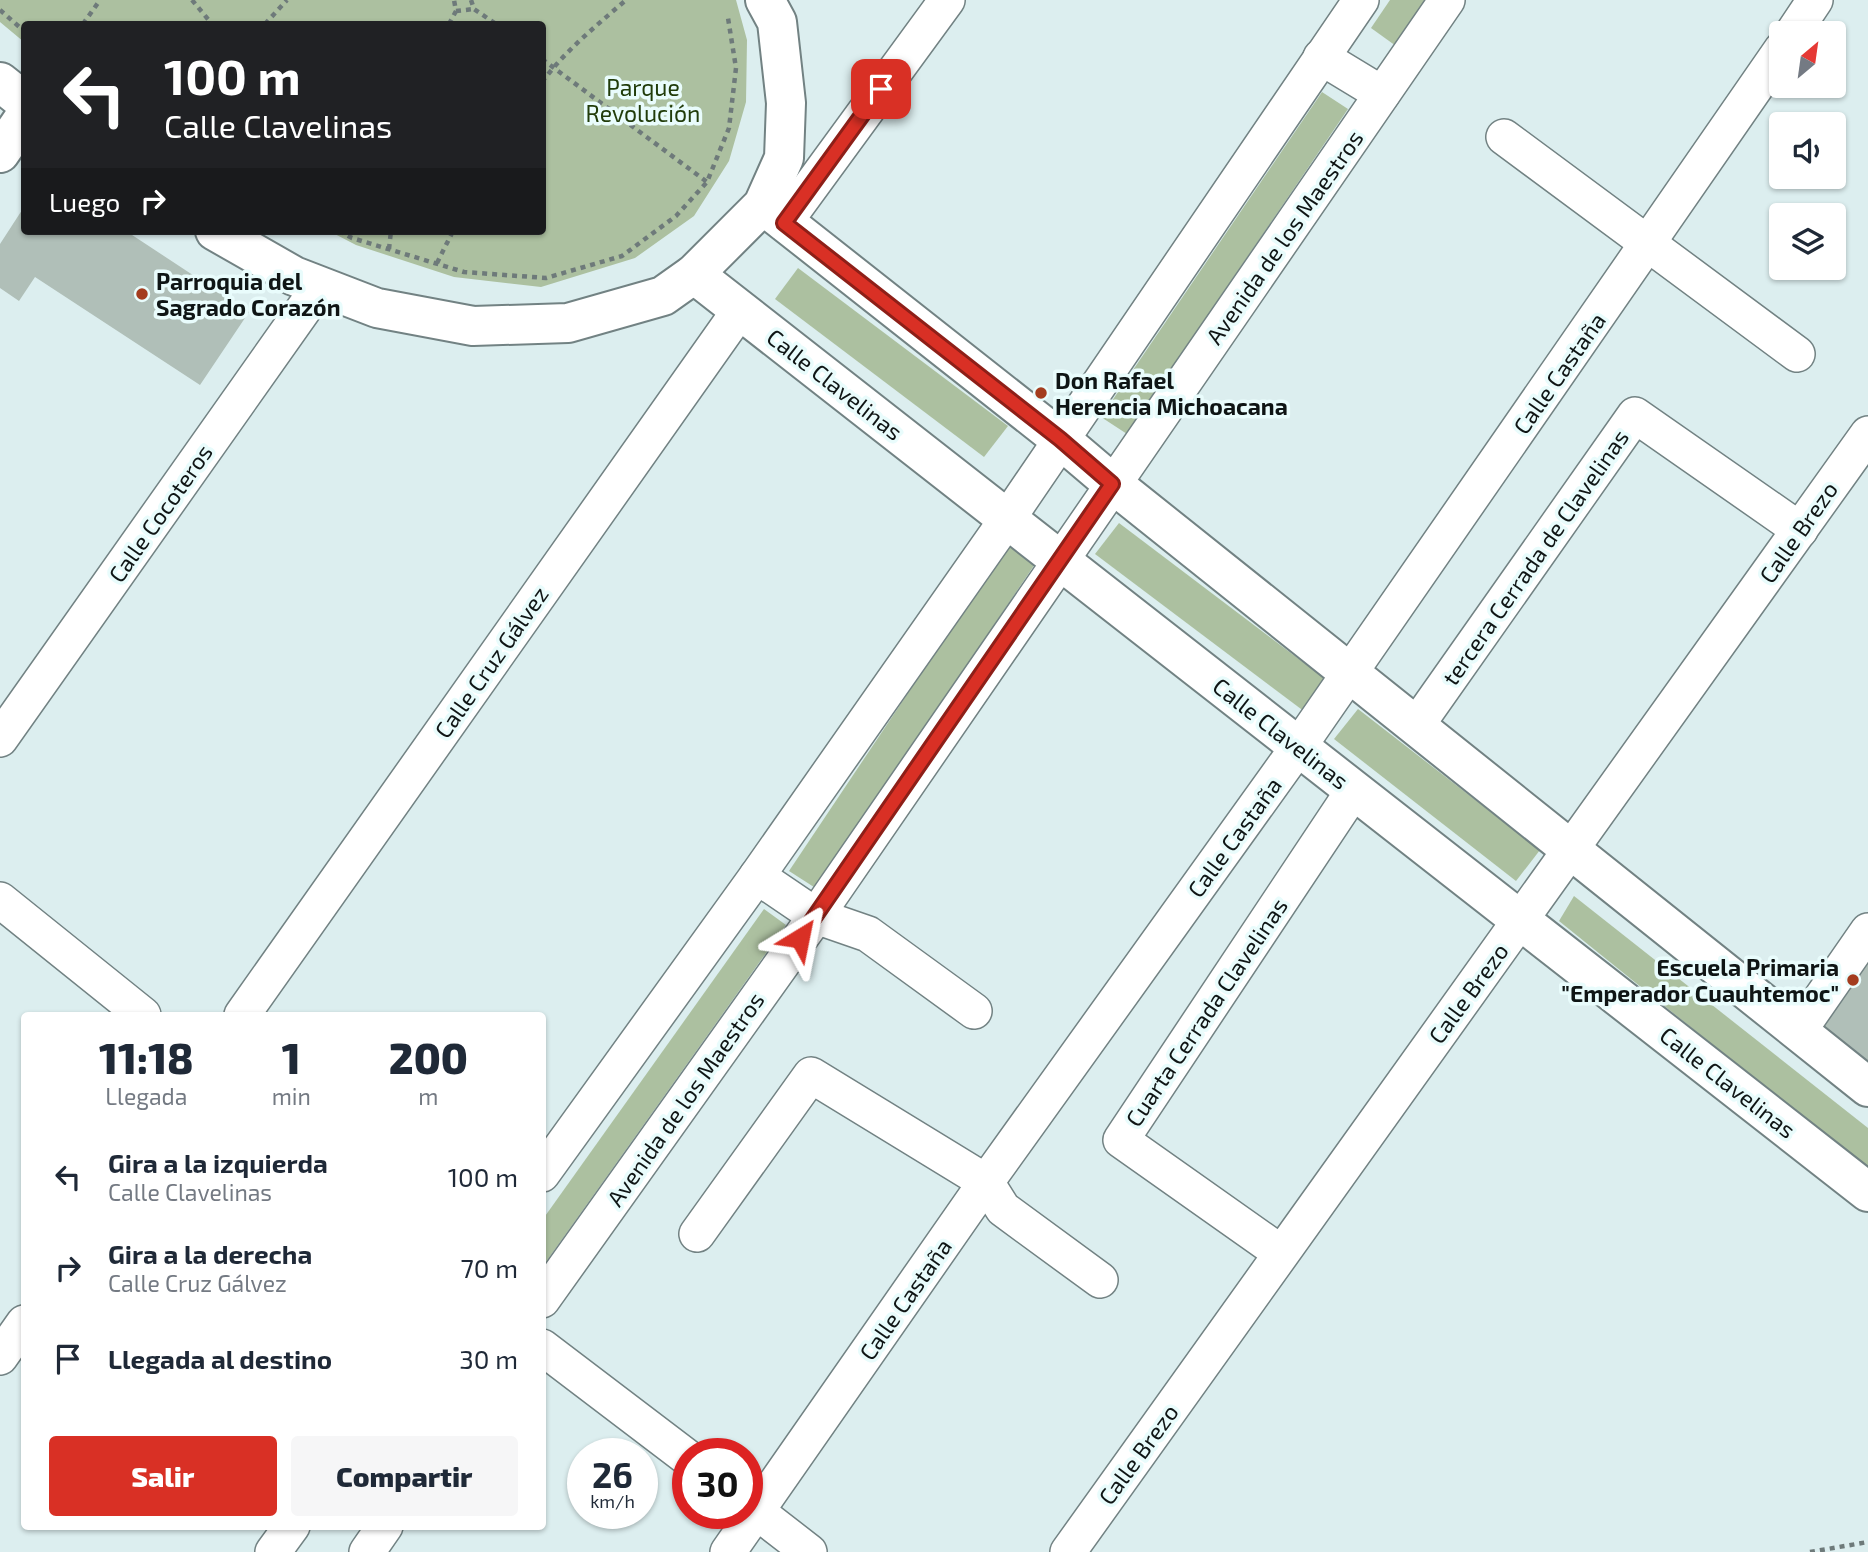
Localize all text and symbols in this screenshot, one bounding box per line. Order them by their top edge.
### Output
north arrow [1769,21,1846,98]
map controls [1769,21,1846,280]
text: 100 m [164,46,301,105]
icon: left [49,49,140,140]
pin [851,59,911,119]
icon: arrive [862,70,900,108]
park label: Parque Revolución [586,73,700,127]
text: Calle Clavelinas [164,106,392,144]
button: sound [1769,112,1846,189]
street label: Avenida de los Maestros [1199,125,1369,349]
icon: right [134,182,172,220]
text: Luego [49,186,120,217]
button: layers [1769,203,1846,280]
place label: Parroquia del Sagrado Corazón [156,267,340,321]
marker: Parroquia del Sagrado Corazón [134,286,150,302]
street label: Calle Castaña [1507,307,1611,439]
street label: Calle Clavelinas [762,322,908,446]
place label: Don Rafael Herencia Michoacana [1055,366,1288,420]
marker: Don Rafael Herencia Michoacana [1033,385,1049,401]
street label: tercera Cerrada de Clavelinas [1436,424,1634,690]
street label: Calle Cocoteros [102,439,218,587]
street label: Calle Brezo [1753,476,1843,588]
street label: Calle Cruz Gálvez [428,581,554,743]
street label: Calle Clavelinas [1208,671,1354,795]
street label: Calle Castaña [1181,771,1287,903]
street label: Cuarta Cerrada Clavelinas [1119,893,1293,1131]
position arrow [763,901,837,975]
street label: Calle Brezo [1422,937,1514,1049]
place label: Escuela Primaria "Emperador Cuauhtemoc" [1561,953,1839,1007]
marker: Escuela Primaria "Emperador Cuauhtemoc" [1845,972,1861,988]
street label: Avenida de los Maestros [600,987,770,1211]
street label: Calle Clavelinas [1655,1020,1801,1144]
text: 11:18 [99,1032,194,1082]
text: 1 [282,1032,301,1082]
text: 200 [389,1032,468,1082]
text: Llegada [105,1082,187,1110]
text: min [272,1082,311,1110]
text: m [418,1082,438,1110]
text: Gira a la izquierda [108,1147,328,1178]
icon: left [49,1158,87,1196]
text: 100 m [448,1161,518,1192]
text: Calle Clavelinas [108,1178,272,1206]
street label: Calle Castaña [853,1233,957,1365]
text: Gira a la derecha [108,1238,312,1269]
icon: right [49,1249,87,1287]
text: 70 m [460,1252,518,1283]
text: Calle Cruz Gálvez [108,1269,287,1297]
icon: arrive [49,1340,87,1378]
text: Llegada al destino [108,1343,332,1374]
text: 30 m [459,1343,518,1374]
street label: Calle Brezo [1092,1398,1184,1510]
button: Salir [49,1436,277,1516]
button: Compartir [291,1436,518,1516]
speed limit sign: 30 [672,1438,763,1529]
text: 26 [592,1453,633,1495]
text: km/h [590,1490,635,1512]

